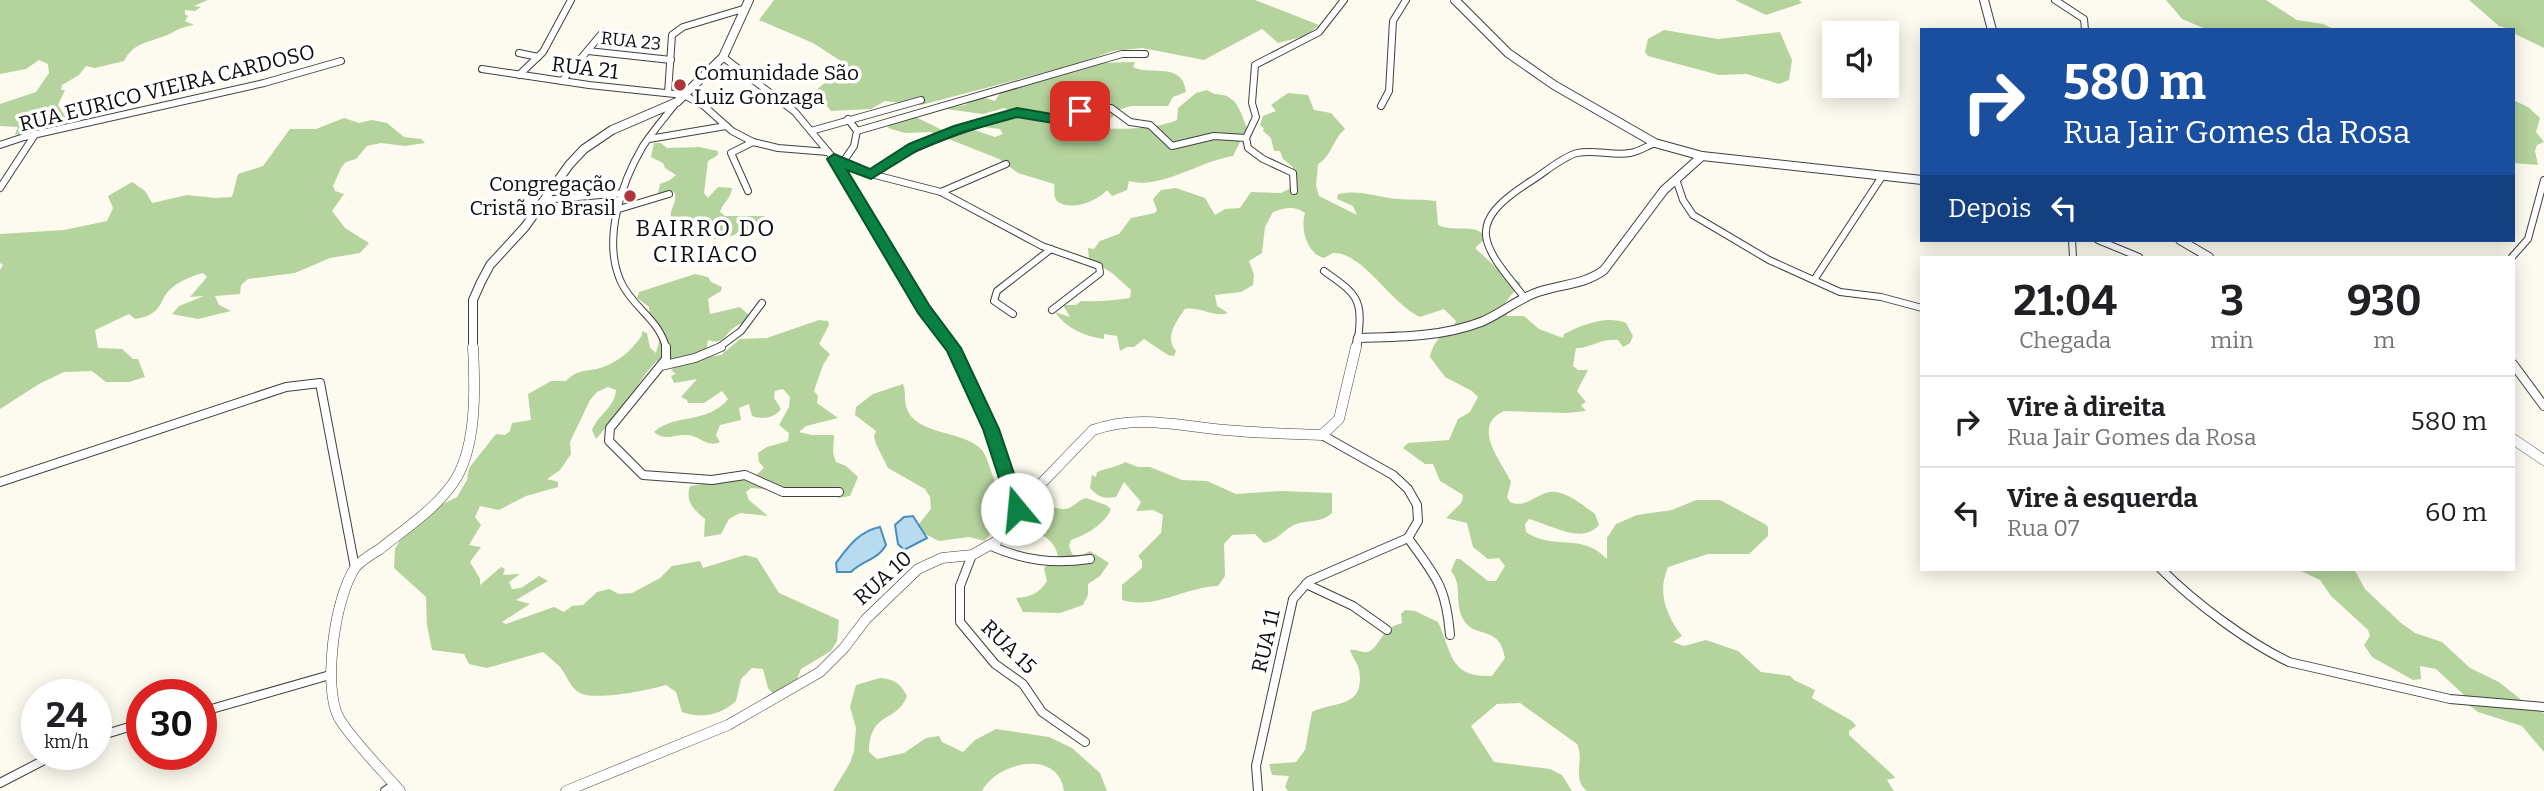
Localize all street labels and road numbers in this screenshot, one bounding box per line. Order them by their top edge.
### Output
street label: RUA 23 [600,27,662,55]
street label: RUA EURICO VIEIRA CARDOSO [16,39,318,137]
street label: RUA 21 [550,51,620,85]
street label: RUA 10 [849,545,917,611]
street label: RUA 11 [1246,606,1286,675]
street label: RUA 15 [976,614,1042,680]

